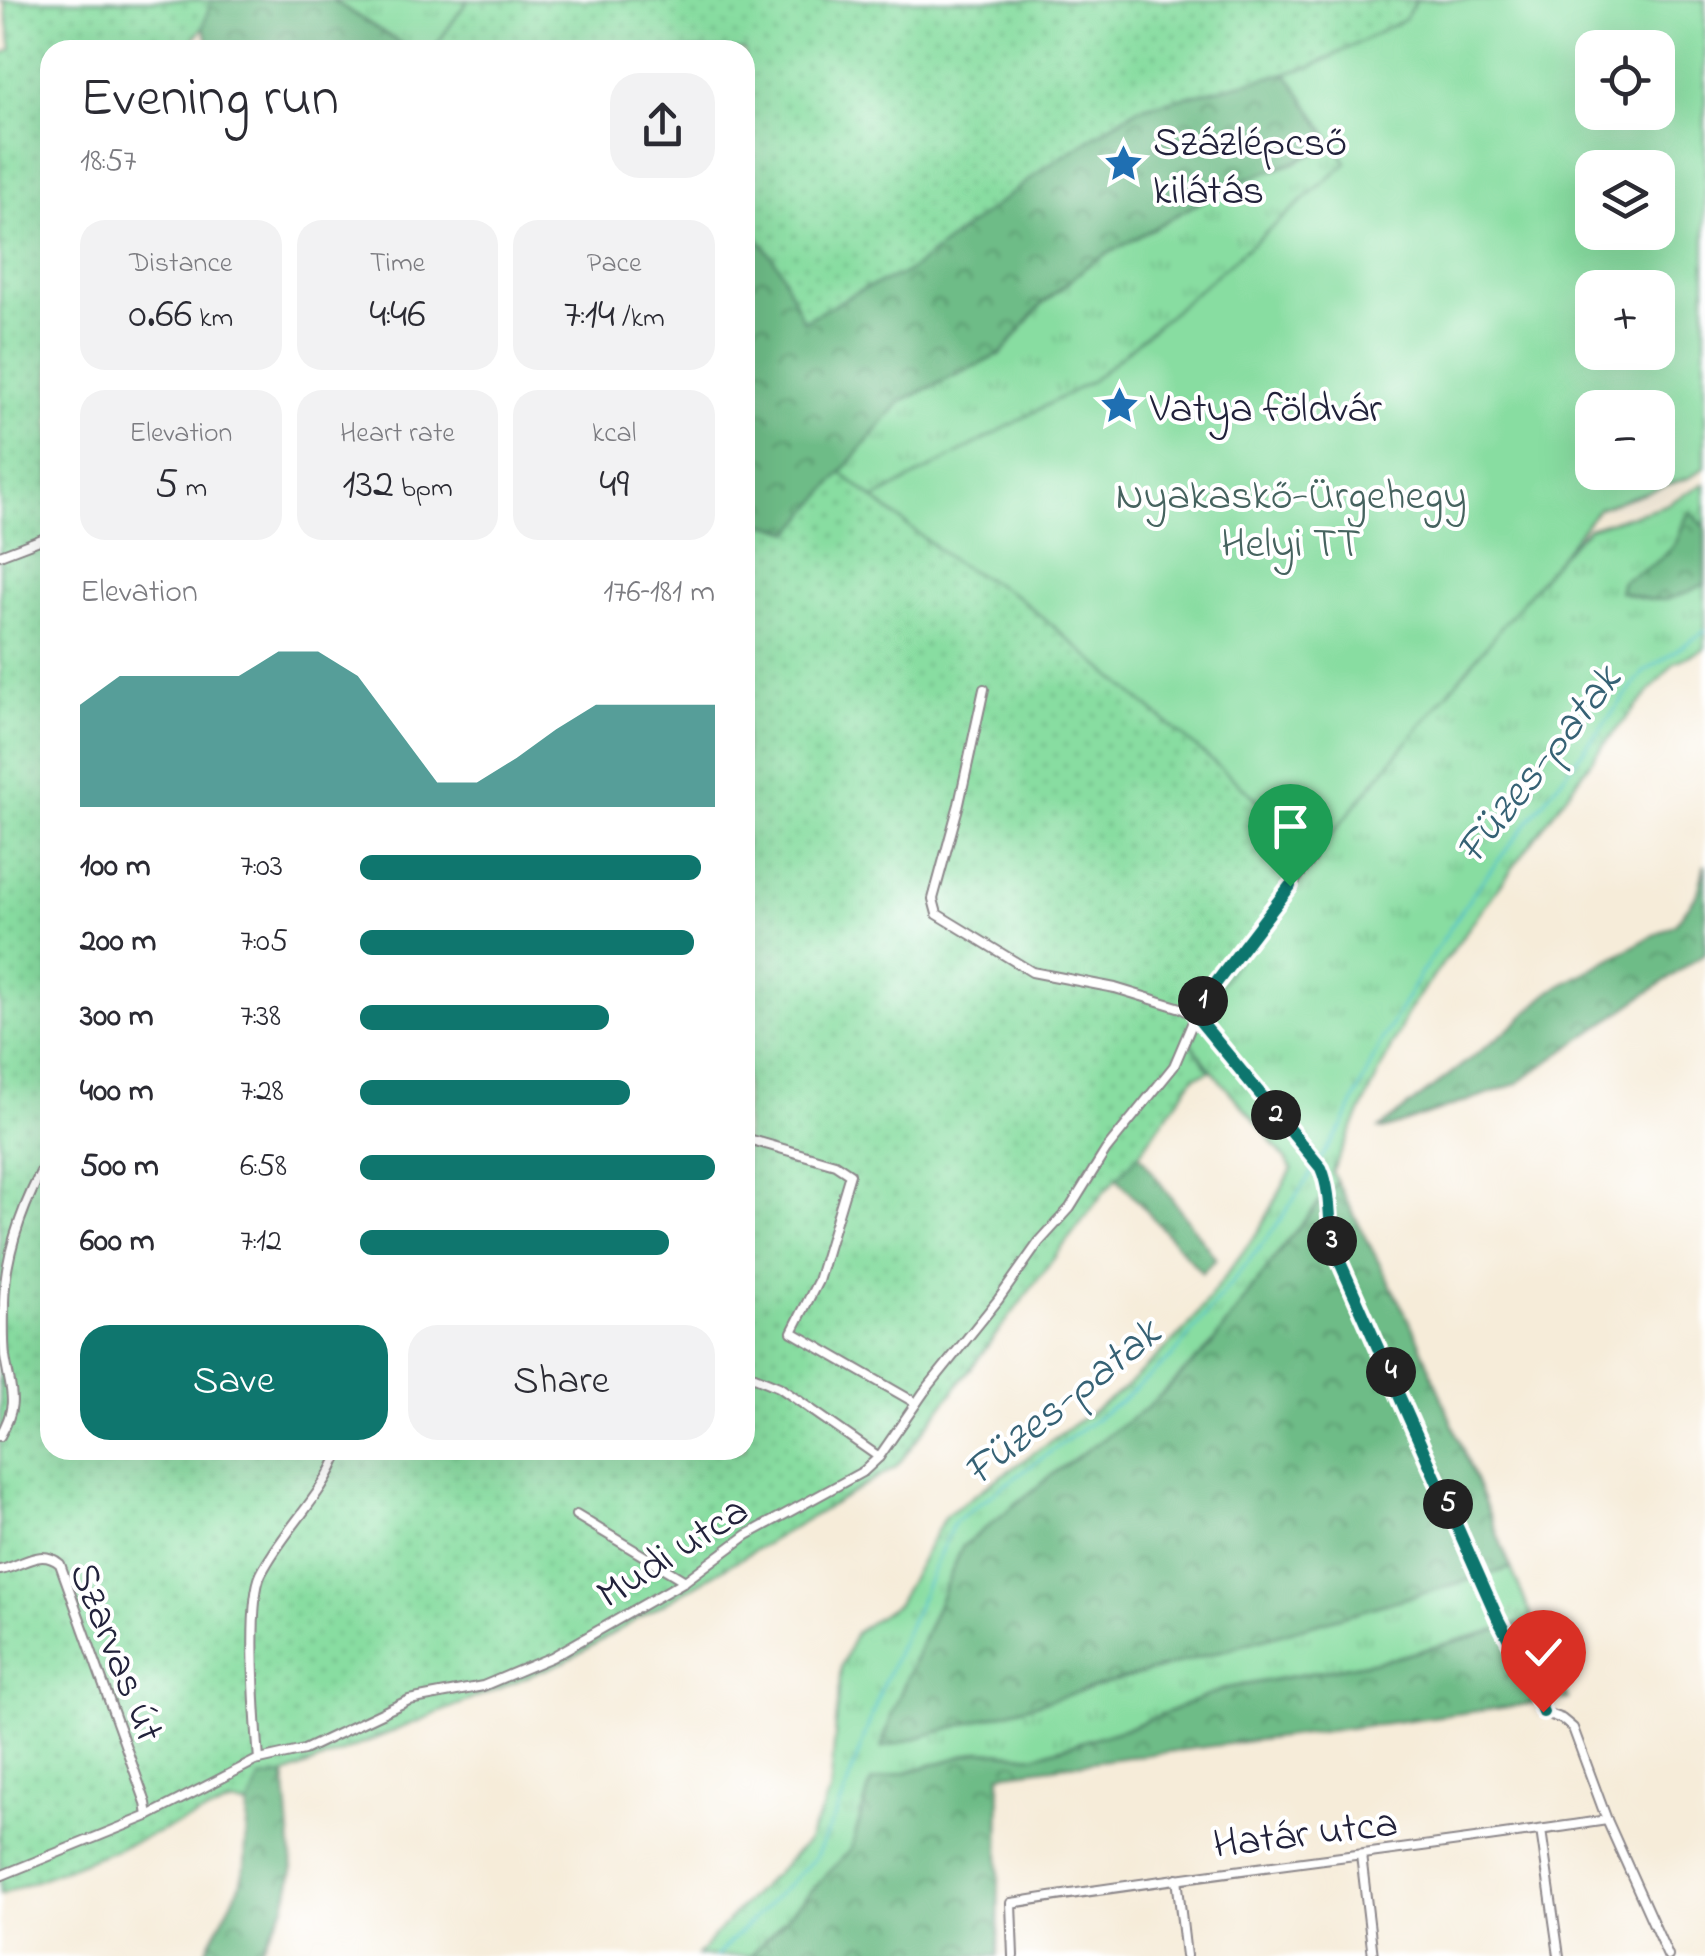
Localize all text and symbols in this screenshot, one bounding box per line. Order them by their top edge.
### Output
map controls [1575,30,1675,490]
button: locate [1575,30,1675,130]
text: Evening run [80,61,339,141]
button: share [610,73,715,178]
place label: Százlépcső kilátás [1153,114,1347,223]
text: 18:57 [80,139,136,186]
place icon: Százlépcső kilátás [1102,143,1144,185]
button: layers [1575,150,1675,250]
text: Distance [129,244,232,285]
text: Time [370,244,425,285]
text: Pace [587,244,641,285]
button: + [1575,270,1675,370]
text: 0.66 [128,285,192,346]
text: 4:46 [369,285,426,346]
text: 7:14 [564,285,615,346]
text: km [192,299,233,340]
text: /km [615,299,665,340]
place label: Vatya földvár [1149,380,1383,441]
place icon: Vatya földvár [1099,385,1141,427]
button: − [1575,390,1675,490]
text: Elevation [129,414,232,455]
text: Heart rate [340,414,455,455]
text: kcal [592,414,636,455]
text: 5 [154,455,178,516]
text: 132 [342,455,394,516]
text: 49 [599,455,629,516]
park label: Nyakaskő-Ürgehegy Helyi TT [1115,467,1467,576]
text: m [178,469,207,510]
text: bpm [394,469,453,510]
text: Elevation [80,570,198,617]
text: 176–181 m [603,570,715,617]
water label: Füzes-patak [1441,650,1641,880]
pin [1248,784,1333,887]
icon: arrive [1263,799,1318,854]
text: 100 m [80,844,151,891]
text: 7:03 [240,844,283,891]
text: 200 m [80,919,156,966]
text: 7:05 [240,919,288,966]
pin: 1 [1178,976,1228,1026]
text: 1 [1199,980,1207,1021]
text: 300 m [80,994,154,1041]
text: 7:38 [240,994,281,1041]
text: 400 m [80,1069,154,1116]
text: 7:28 [240,1069,284,1116]
pin: 2 [1251,1090,1301,1140]
text: 2 [1269,1094,1283,1135]
text: 500 m [80,1144,159,1191]
text: 6:58 [240,1144,287,1191]
pin: 3 [1307,1216,1357,1266]
text: 600 m [80,1219,155,1266]
text: 7:12 [240,1219,282,1266]
text: 3 [1326,1220,1338,1261]
water label: Füzes-patak [950,1302,1178,1505]
button: Save [80,1325,388,1440]
button: Share [408,1325,715,1440]
pin: 4 [1366,1347,1416,1397]
text: 4 [1385,1351,1397,1392]
pin: 5 [1423,1479,1473,1529]
street label: Mudi utca [585,1482,762,1626]
text: 5 [1440,1483,1456,1524]
street label: Szarvas út [51,1554,179,1752]
pin [1501,1610,1586,1713]
icon: check [1516,1625,1571,1680]
street label: Határ utca [1210,1794,1401,1877]

